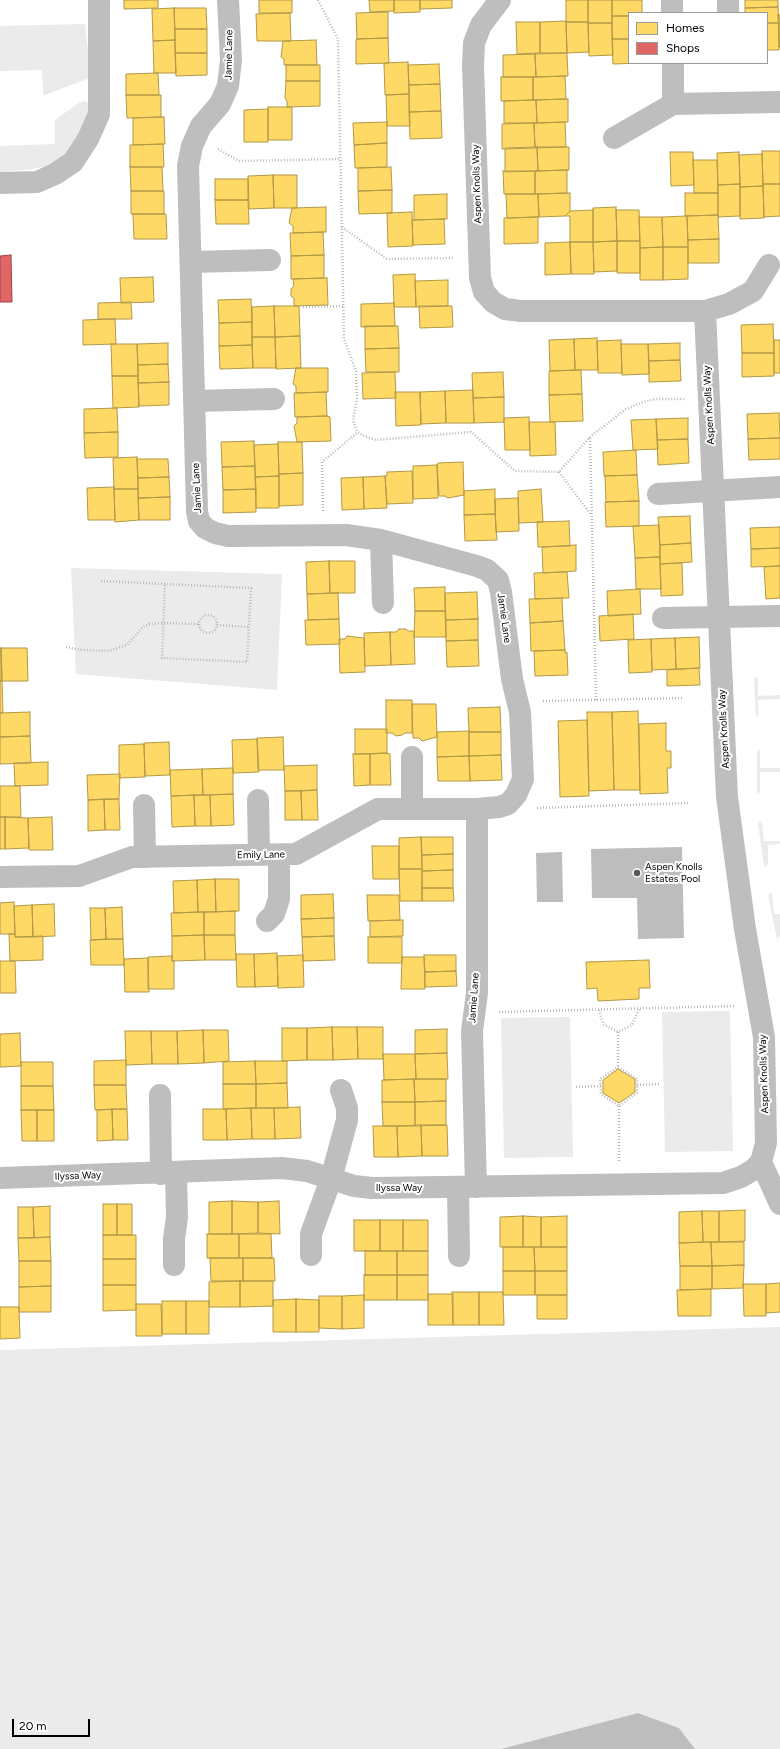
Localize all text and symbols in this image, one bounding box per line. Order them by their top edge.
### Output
legend [628,12,768,64]
text: Homes [666,21,704,35]
street label: Jamie Lane [223,30,235,80]
text: Shops [666,41,700,55]
street label: Aspen Knolls Way [470,144,484,224]
street label: Aspen Knolls Way [701,365,717,445]
street label: Jamie Lane [190,463,204,513]
street label: Jamie Lane [495,592,513,644]
street label: Aspen Knolls Way [716,689,732,769]
street label: Emily Lane [237,849,285,861]
place label: Aspen Knolls Estates Pool [645,861,702,884]
marker: Aspen Knolls Estates Pool [632,868,642,878]
street label: Jamie Lane [466,972,482,1024]
street label: Aspen Knolls Way [757,1034,771,1114]
street label: Ilyssa Way [55,1169,101,1183]
street label: Ilyssa Way [376,1182,422,1194]
scale bar [14,1711,92,1737]
text: 20 m [19,1719,47,1733]

